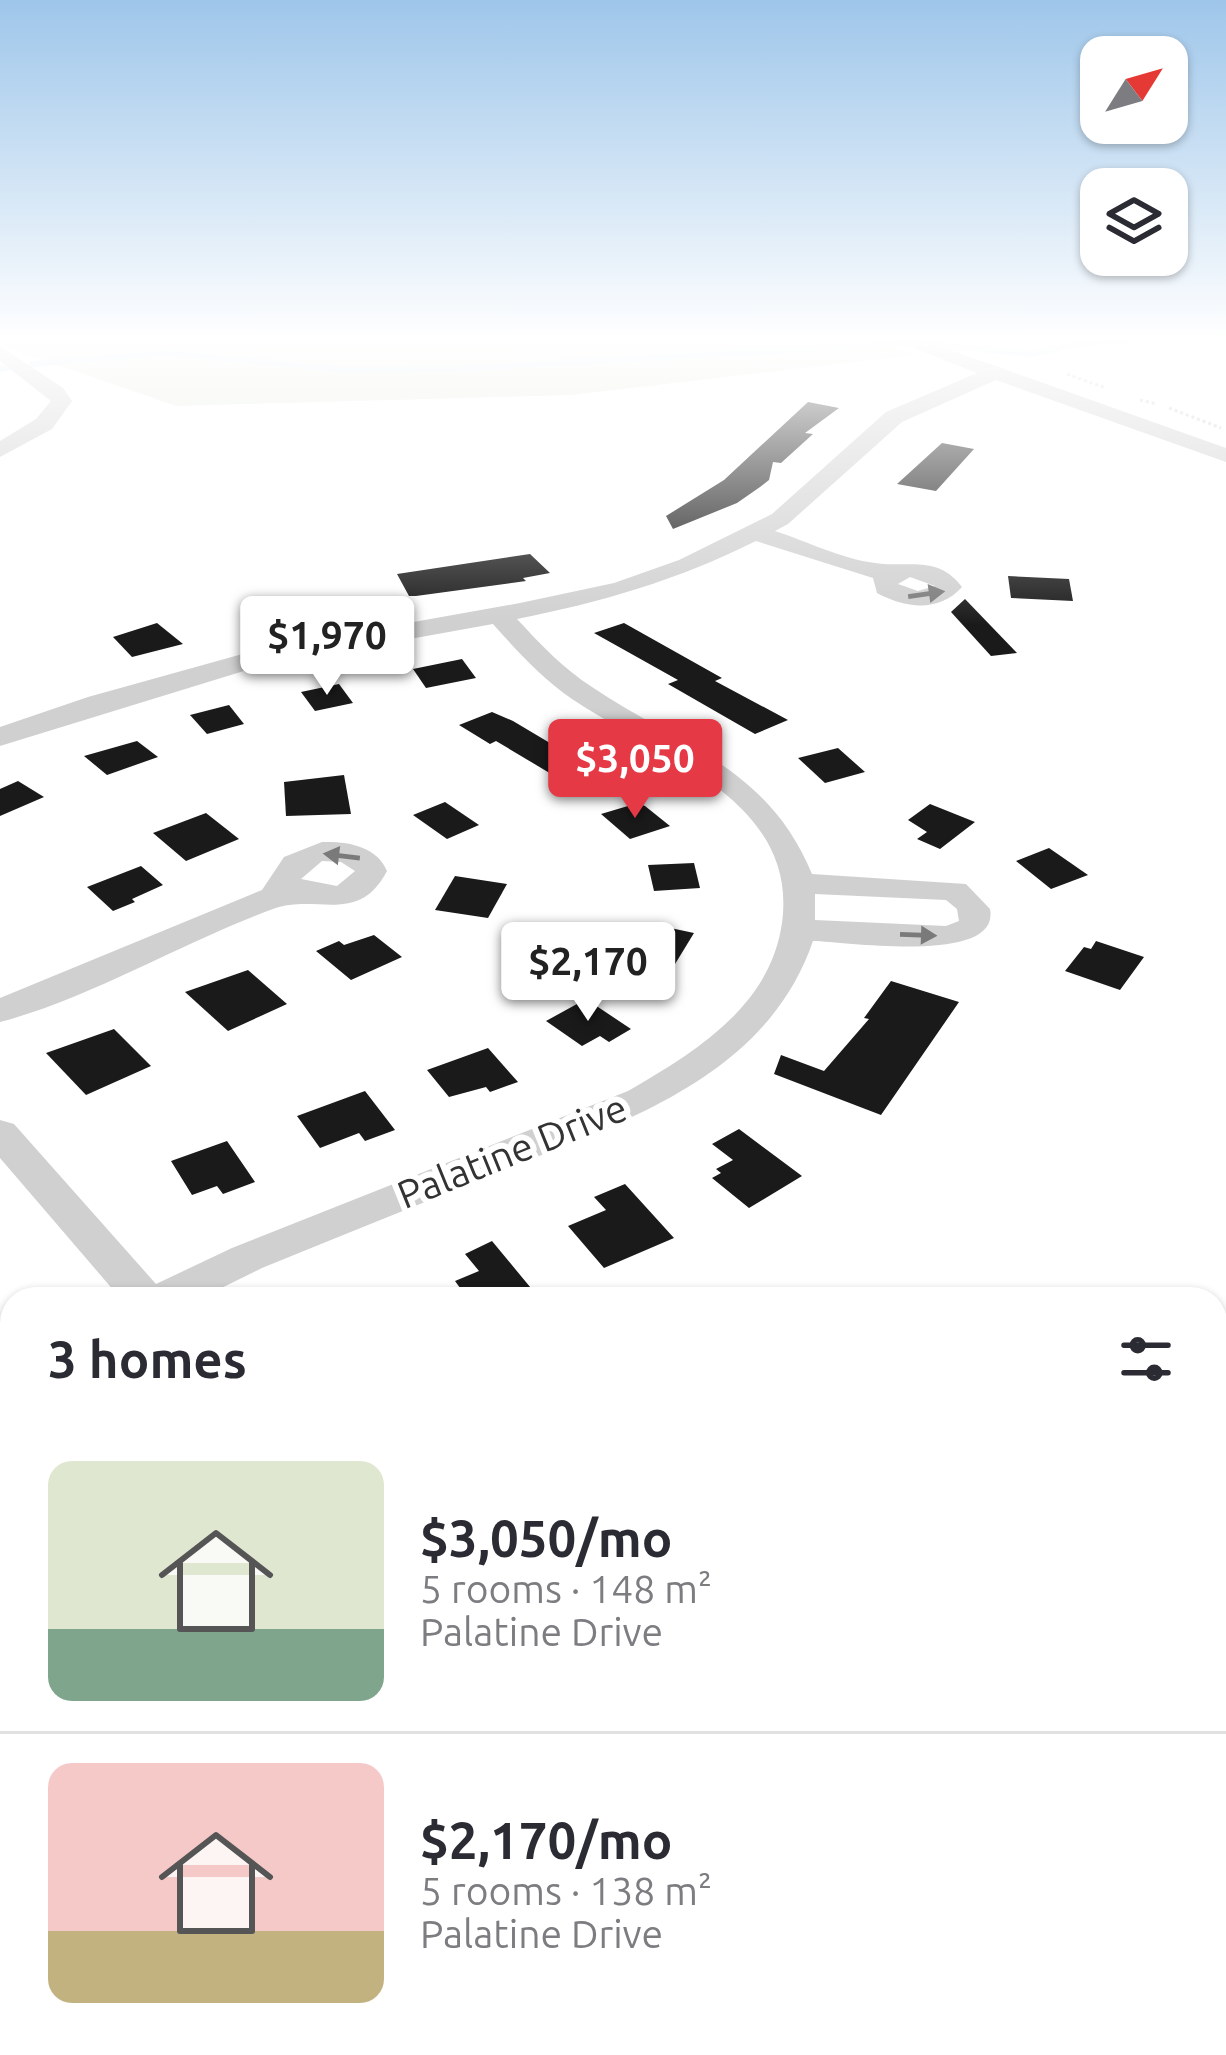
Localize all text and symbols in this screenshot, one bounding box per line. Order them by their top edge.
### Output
north arrow [1080,36,1188,144]
map controls [1080,36,1188,276]
button: layers [1080,168,1188,276]
one-way arrow [908,584,945,603]
pin: $1,970 [229,596,425,698]
text: $1,970 [267,613,387,656]
pin: $3,050 [537,719,733,821]
text: $3,050 [575,736,695,779]
one-way arrow [322,846,360,865]
pin: $2,170 [490,922,686,1024]
one-way arrow [900,926,938,945]
text: $2,170 [528,939,648,982]
street label: Palatine Drive [391,1085,633,1216]
icon: filters [1113,1326,1179,1392]
text: 3 homes [48,1330,247,1388]
icon: home [144,1509,288,1653]
text: $3,050/mo [420,1509,672,1567]
text: 5 rooms · 148 m² [420,1567,712,1610]
text: Palatine Drive [420,1610,663,1653]
icon: home [144,1811,288,1955]
text: $2,170/mo [420,1811,672,1869]
text: 5 rooms · 138 m² [420,1869,712,1912]
text: Palatine Drive [420,1912,663,1955]

